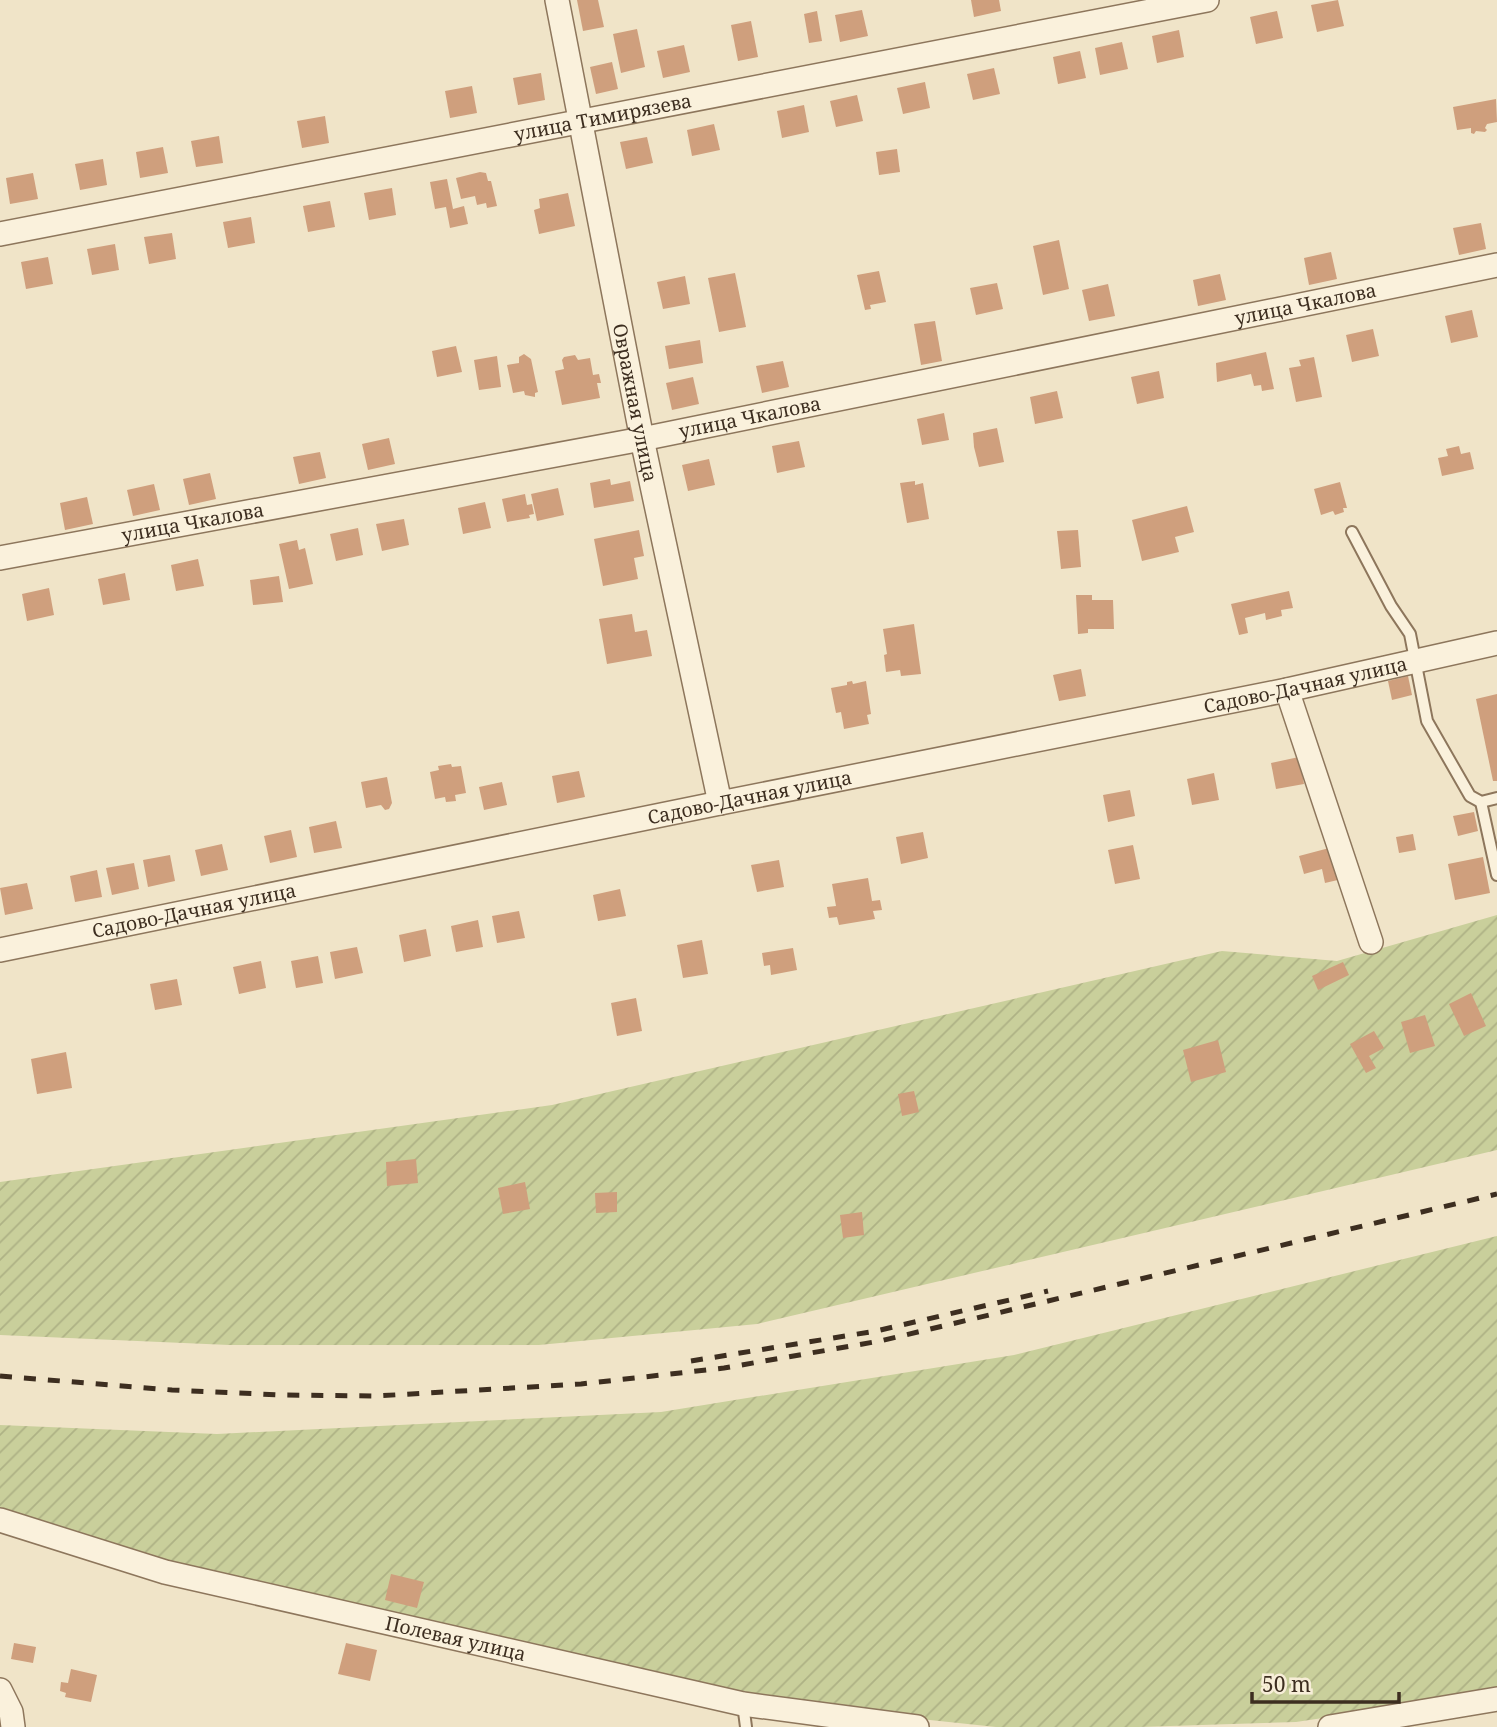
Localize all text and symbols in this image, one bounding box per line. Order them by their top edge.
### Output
street label: улица Тимирязева [512,87,694,147]
street label: улица Чкалова [1232,277,1379,331]
street label: Овражная улица [607,321,664,484]
street label: улица Чкалова [677,390,823,444]
street label: улица Чкалова [119,496,266,548]
street label: Садово-Дачная улица [1201,650,1410,719]
street label: Садово-Дачная улица [645,764,854,830]
street label: Садово-Дачная улица [90,877,298,944]
street label: Полевая улица [383,1610,528,1667]
scale bar [1252,1660,1399,1704]
text: 50 m [1262,1670,1311,1698]

